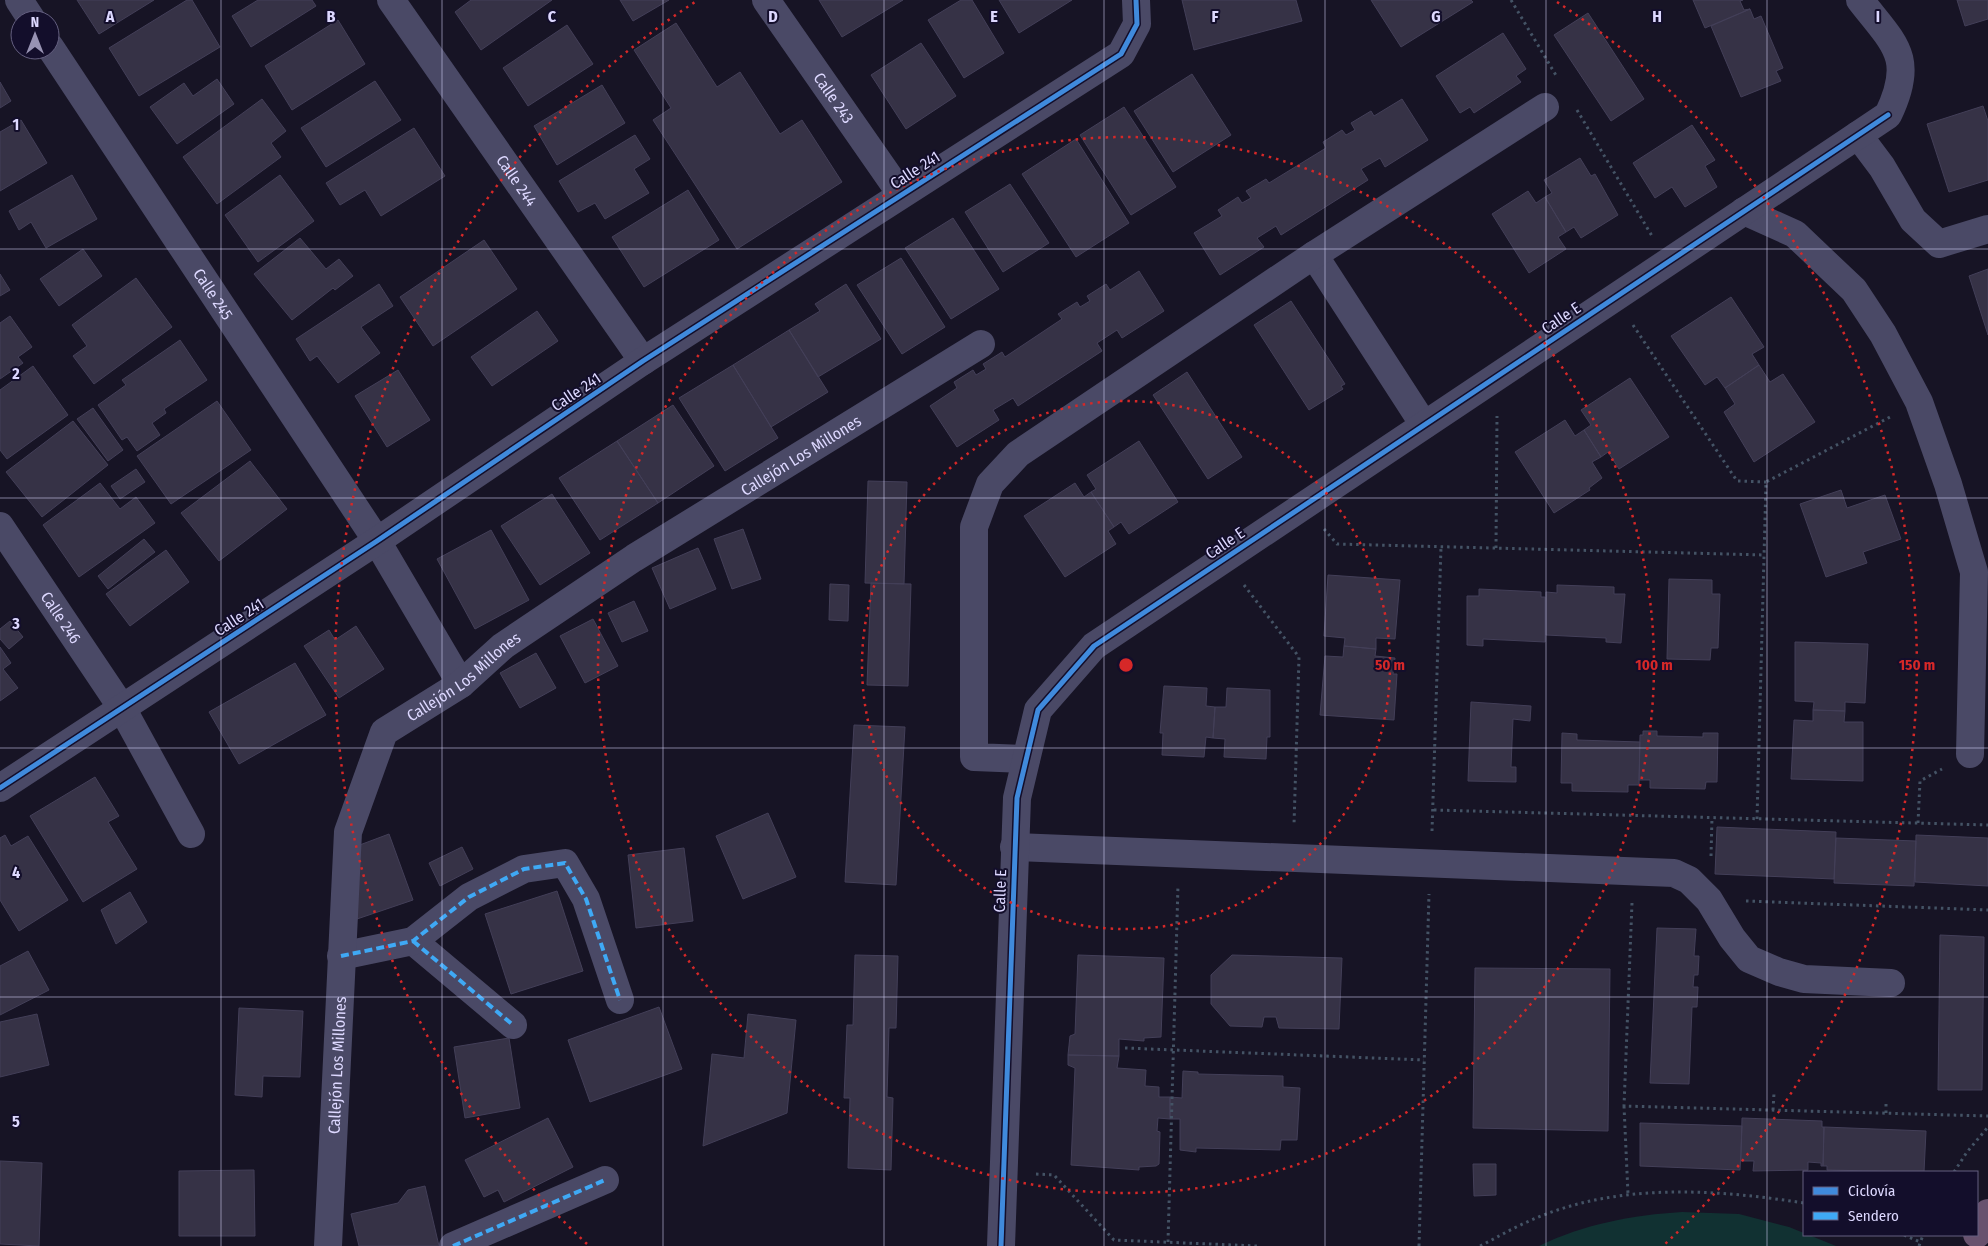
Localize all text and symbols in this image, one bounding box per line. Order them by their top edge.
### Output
text: A [105,7,115,26]
text: B [327,7,336,26]
text: C [548,7,557,26]
text: D [768,7,778,26]
text: E [990,7,998,26]
text: F [1211,7,1219,26]
text: G [1431,7,1441,26]
text: H [1652,7,1662,26]
text: I [1876,7,1880,26]
north arrow [10,10,60,60]
text: N [31,14,39,31]
street label: Calle 243 [810,69,858,127]
text: 1 [13,115,19,134]
street label: Calle 241 [887,147,943,193]
street label: Calle 244 [493,151,541,210]
street label: Calle 245 [190,265,237,323]
street label: Calle E [1538,298,1584,338]
text: 2 [11,364,20,383]
street label: Calle 241 [548,369,604,415]
street label: Callejón Los Millones [737,411,865,499]
street label: Calle E [1202,523,1248,563]
street label: Calle 246 [37,588,85,647]
street label: Calle 241 [211,594,267,640]
text: 3 [11,614,20,633]
street label: Callejón Los Millones [403,628,524,725]
centre of rings [1117,656,1135,674]
text: 50 m [1375,656,1405,674]
text: 100 m [1635,656,1673,674]
text: 150 m [1899,656,1935,674]
text: 4 [12,863,20,882]
street label: Calle E [990,869,1010,913]
street label: Callejón Los Millones [324,996,350,1135]
text: 5 [12,1112,20,1131]
legend [1803,1171,1978,1236]
text: Ciclovía [1848,1182,1895,1200]
text: Sendero [1848,1207,1899,1225]

